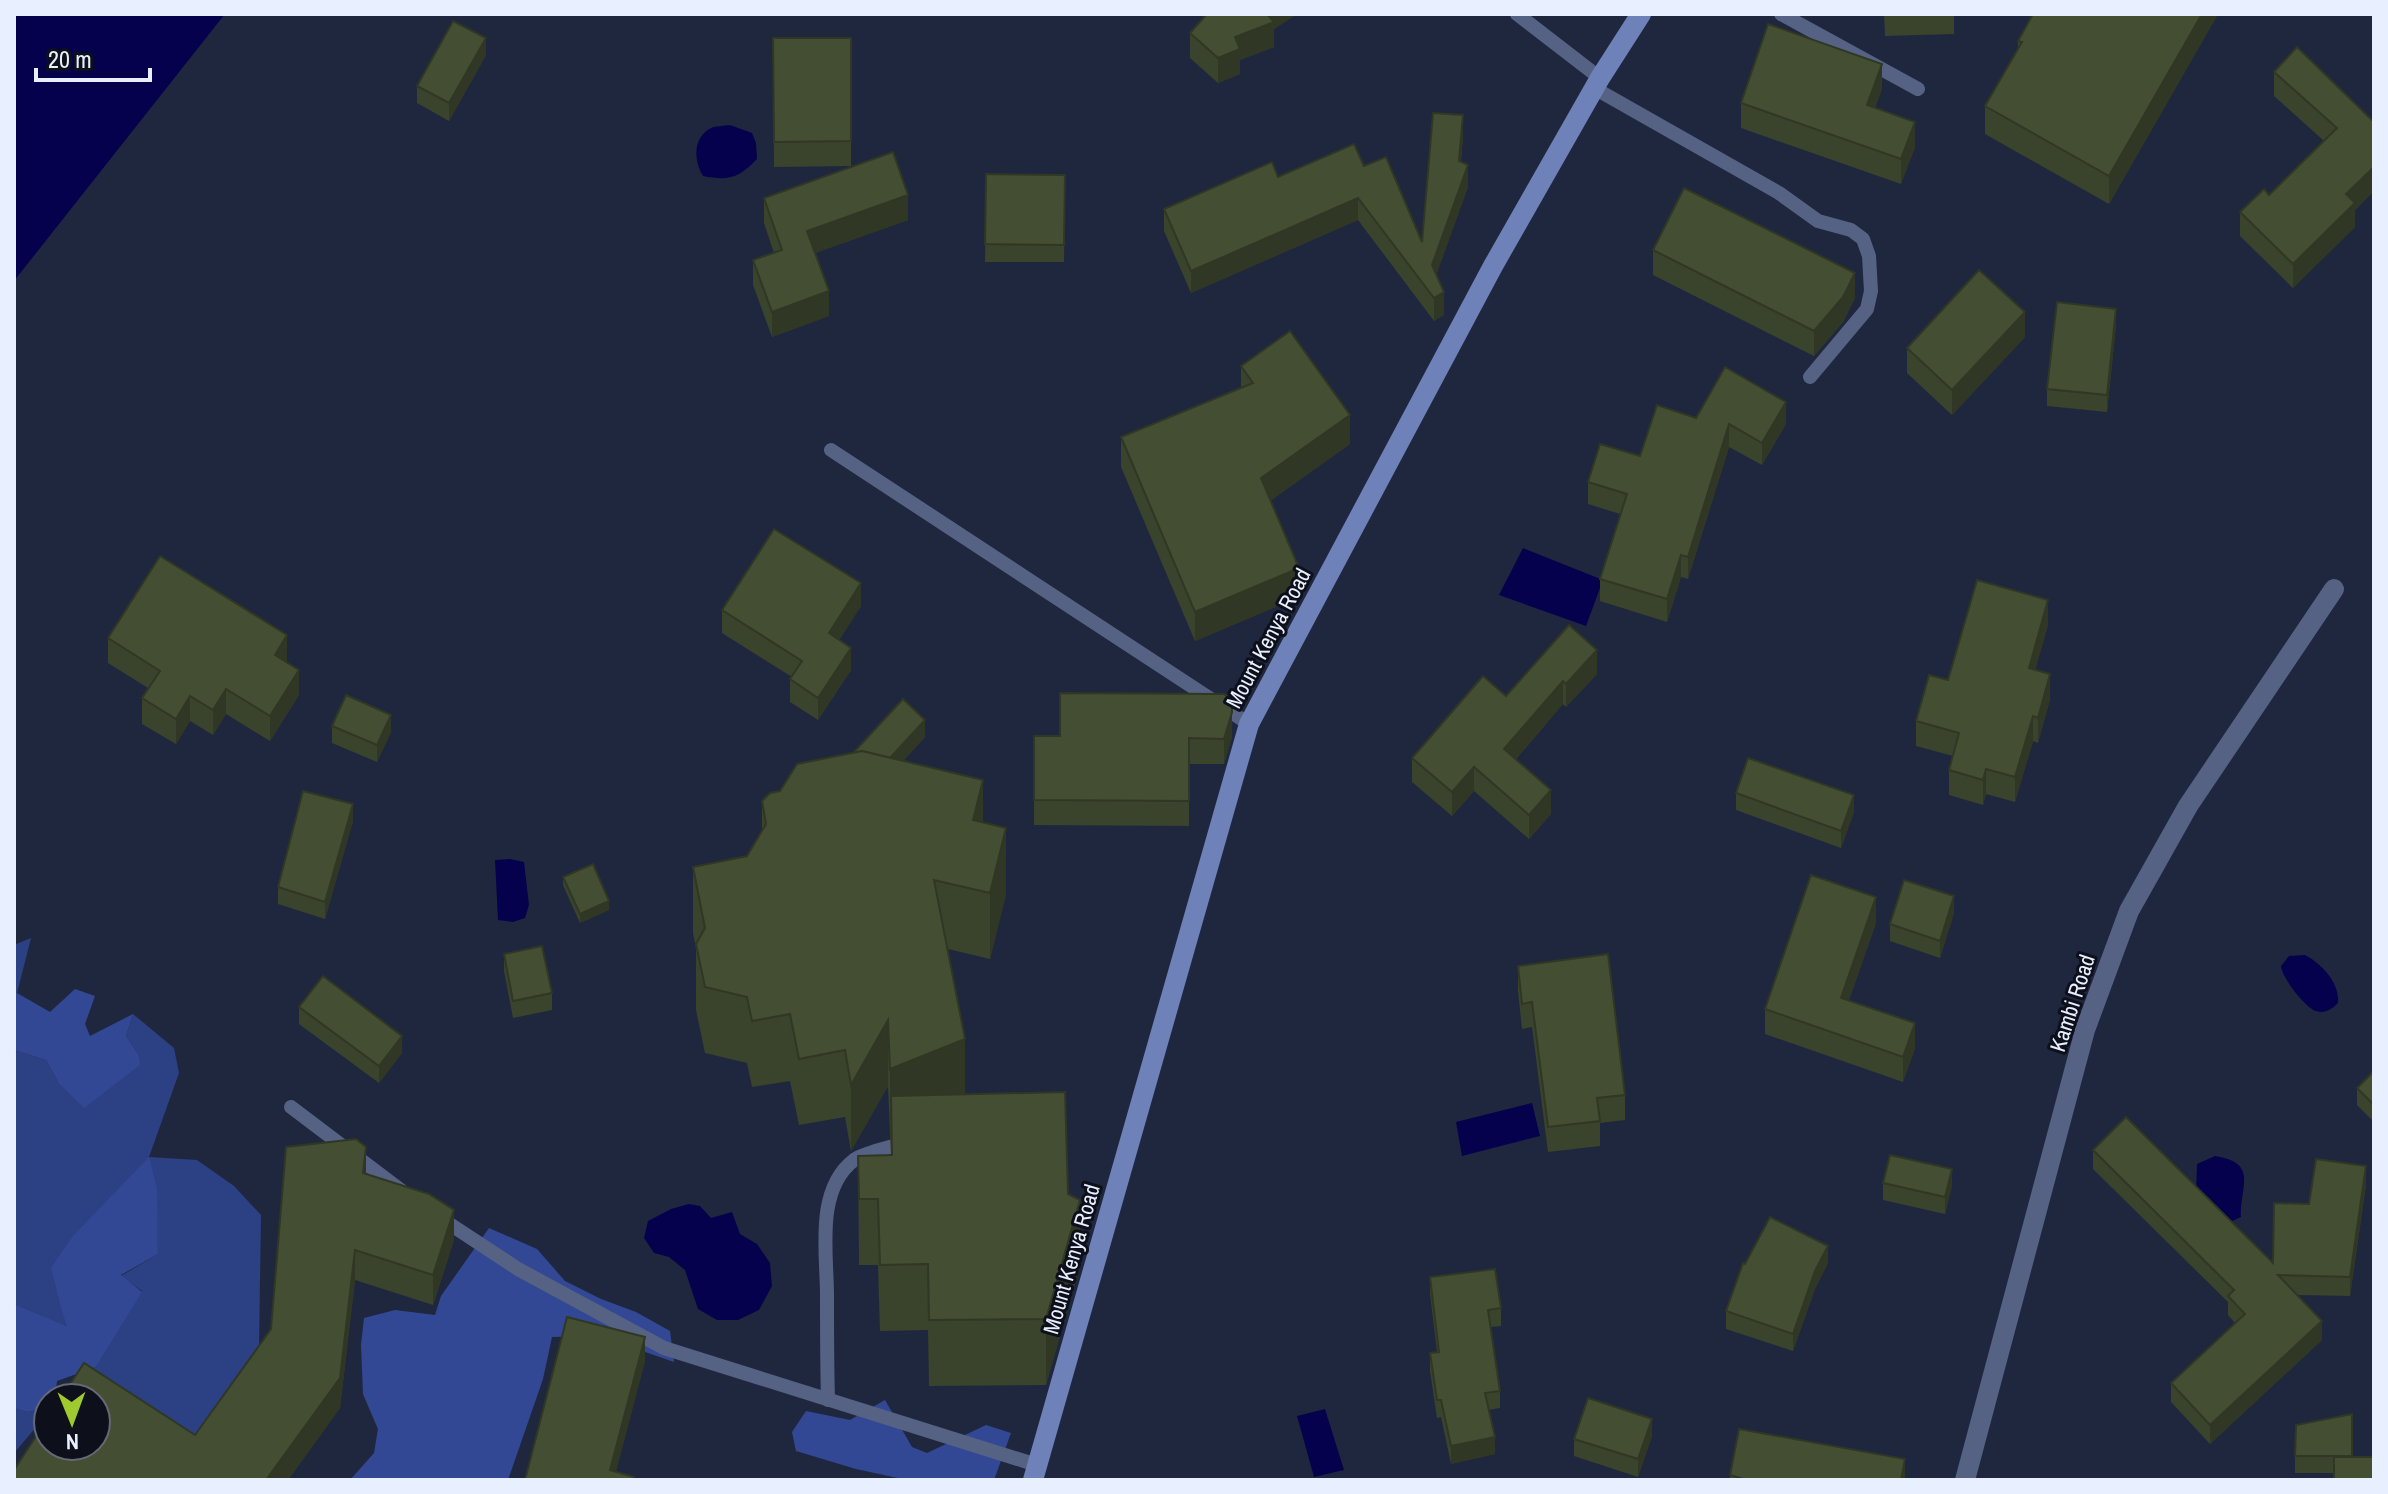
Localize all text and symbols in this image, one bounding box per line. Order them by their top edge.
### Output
scale bar [36,32,150,82]
text: 20 m [48,43,92,75]
street label: Mount Kenya Road [1219,563,1317,713]
street label: Kambi Road [2042,951,2102,1055]
street label: Mount Kenya Road [1035,1181,1107,1337]
north arrow [32,1382,112,1462]
text: N [66,1427,79,1457]

